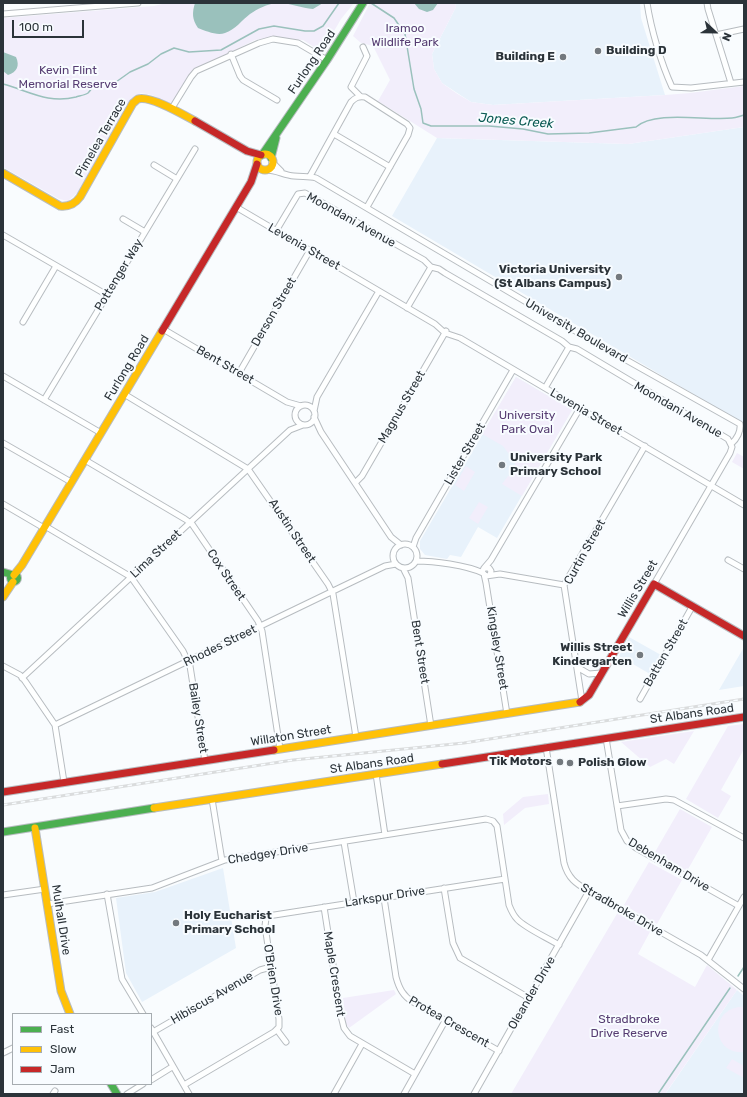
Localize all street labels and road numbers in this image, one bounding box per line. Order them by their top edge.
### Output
street label: Furlong Road [285,27,339,97]
street label: Pimelea Terrace [73,96,129,180]
street label: Moondani Avenue [304,190,398,250]
street label: Levenia Street [265,221,343,273]
street label: Pottenger Way [92,236,146,314]
street label: Derson Street [248,275,300,349]
street label: University Boulevard [522,296,630,366]
street label: Furlong Road [102,332,152,404]
street label: Bent Street [194,343,256,387]
street label: Magnus Street [375,368,429,446]
street label: Moondani Avenue [631,379,725,441]
street label: Levenia Street [547,386,625,438]
street label: Lister Street [441,420,489,488]
street label: Austin Street [265,496,319,566]
street label: Curtin Street [561,517,609,587]
street label: Lima Street [127,527,185,581]
street label: Cox Street [204,547,248,603]
street label: Willis Street [615,557,661,621]
street label: Kingsley Street [483,605,511,691]
street label: Batten Street [641,617,691,689]
street label: Bent Street [408,619,432,685]
street label: Rhodes Street [181,622,259,670]
street label: Bailey Street [185,682,211,754]
street label: St Albans Road [649,701,735,727]
street label: Willaton Street [250,723,332,749]
street label: St Albans Road [329,751,415,777]
street label: Debenham Drive [626,835,712,895]
street label: Chedgey Drive [227,841,309,867]
street label: Stradbroke Drive [578,880,666,940]
street label: Mulhall Drive [48,884,74,956]
street label: Larkspur Drive [344,884,426,910]
street label: Maple Crescent [320,930,348,1018]
street label: O'Brien Drive [260,943,286,1017]
street label: Oleander Drive [505,954,559,1032]
street label: Hibiscus Avenue [168,969,256,1027]
street label: Protea Crescent [406,993,492,1051]

